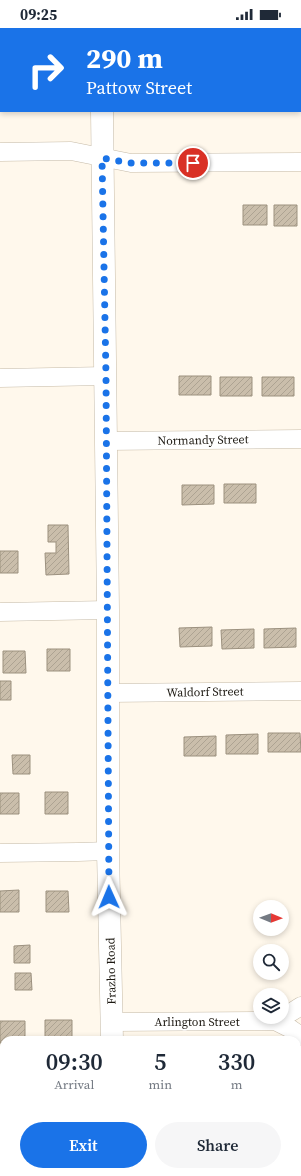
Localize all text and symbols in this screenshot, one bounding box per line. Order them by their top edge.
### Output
text: 09:25 [20,4,57,25]
text: 290 m [86,39,163,77]
icon: right [20,44,72,96]
text: Pattow Street [86,75,192,100]
pin [176,146,210,180]
icon: arrive [182,152,204,174]
street label: Normandy Street [157,431,249,449]
street label: Waldorf Street [166,683,244,701]
position arrow [88,876,130,918]
north arrow [253,900,289,936]
map controls [253,900,289,1024]
street label: Frazho Road [102,937,120,1005]
button: search [253,944,289,980]
button: layers [253,988,289,1024]
street label: Arlington Street [154,1014,240,1030]
text: 09:30 [46,1045,103,1078]
text: 5 [154,1045,167,1078]
text: 330 [218,1045,255,1078]
text: Arrival [54,1076,94,1093]
text: min [149,1076,172,1093]
text: m [231,1076,242,1093]
button: Exit [20,1122,147,1168]
button: Share [155,1122,281,1168]

